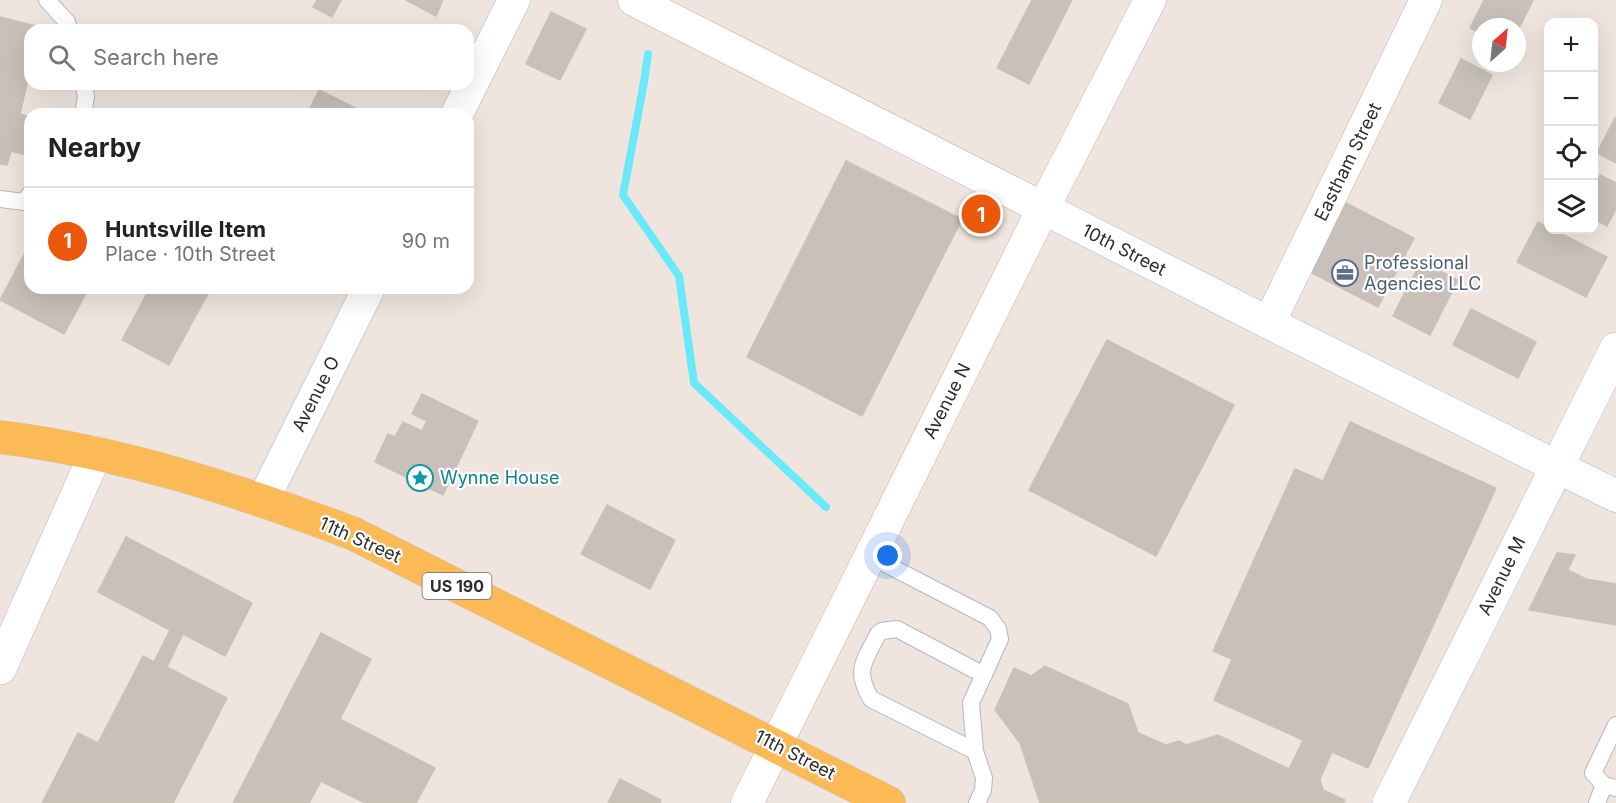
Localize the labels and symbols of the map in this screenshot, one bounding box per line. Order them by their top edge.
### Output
north arrow [1472,18,1526,72]
street label: Eastham Street [1310,99,1385,224]
pin: 1 [962,192,1000,236]
street label: 10th Street [1079,219,1170,280]
place label: Professional Agencies LLC [1364,252,1481,294]
office icon: Professional Agencies LLC [1330,258,1360,288]
street label: Avenue O [288,352,344,435]
street label: Avenue N [919,360,974,442]
place icon: Wynne House [405,463,435,493]
place label: Wynne House [440,467,560,488]
street label: 11th Street [316,512,404,567]
street label: Avenue M [1474,533,1530,618]
your location [873,541,902,570]
road number: US 190 [422,573,492,599]
street label: 11th Street [752,725,839,784]

